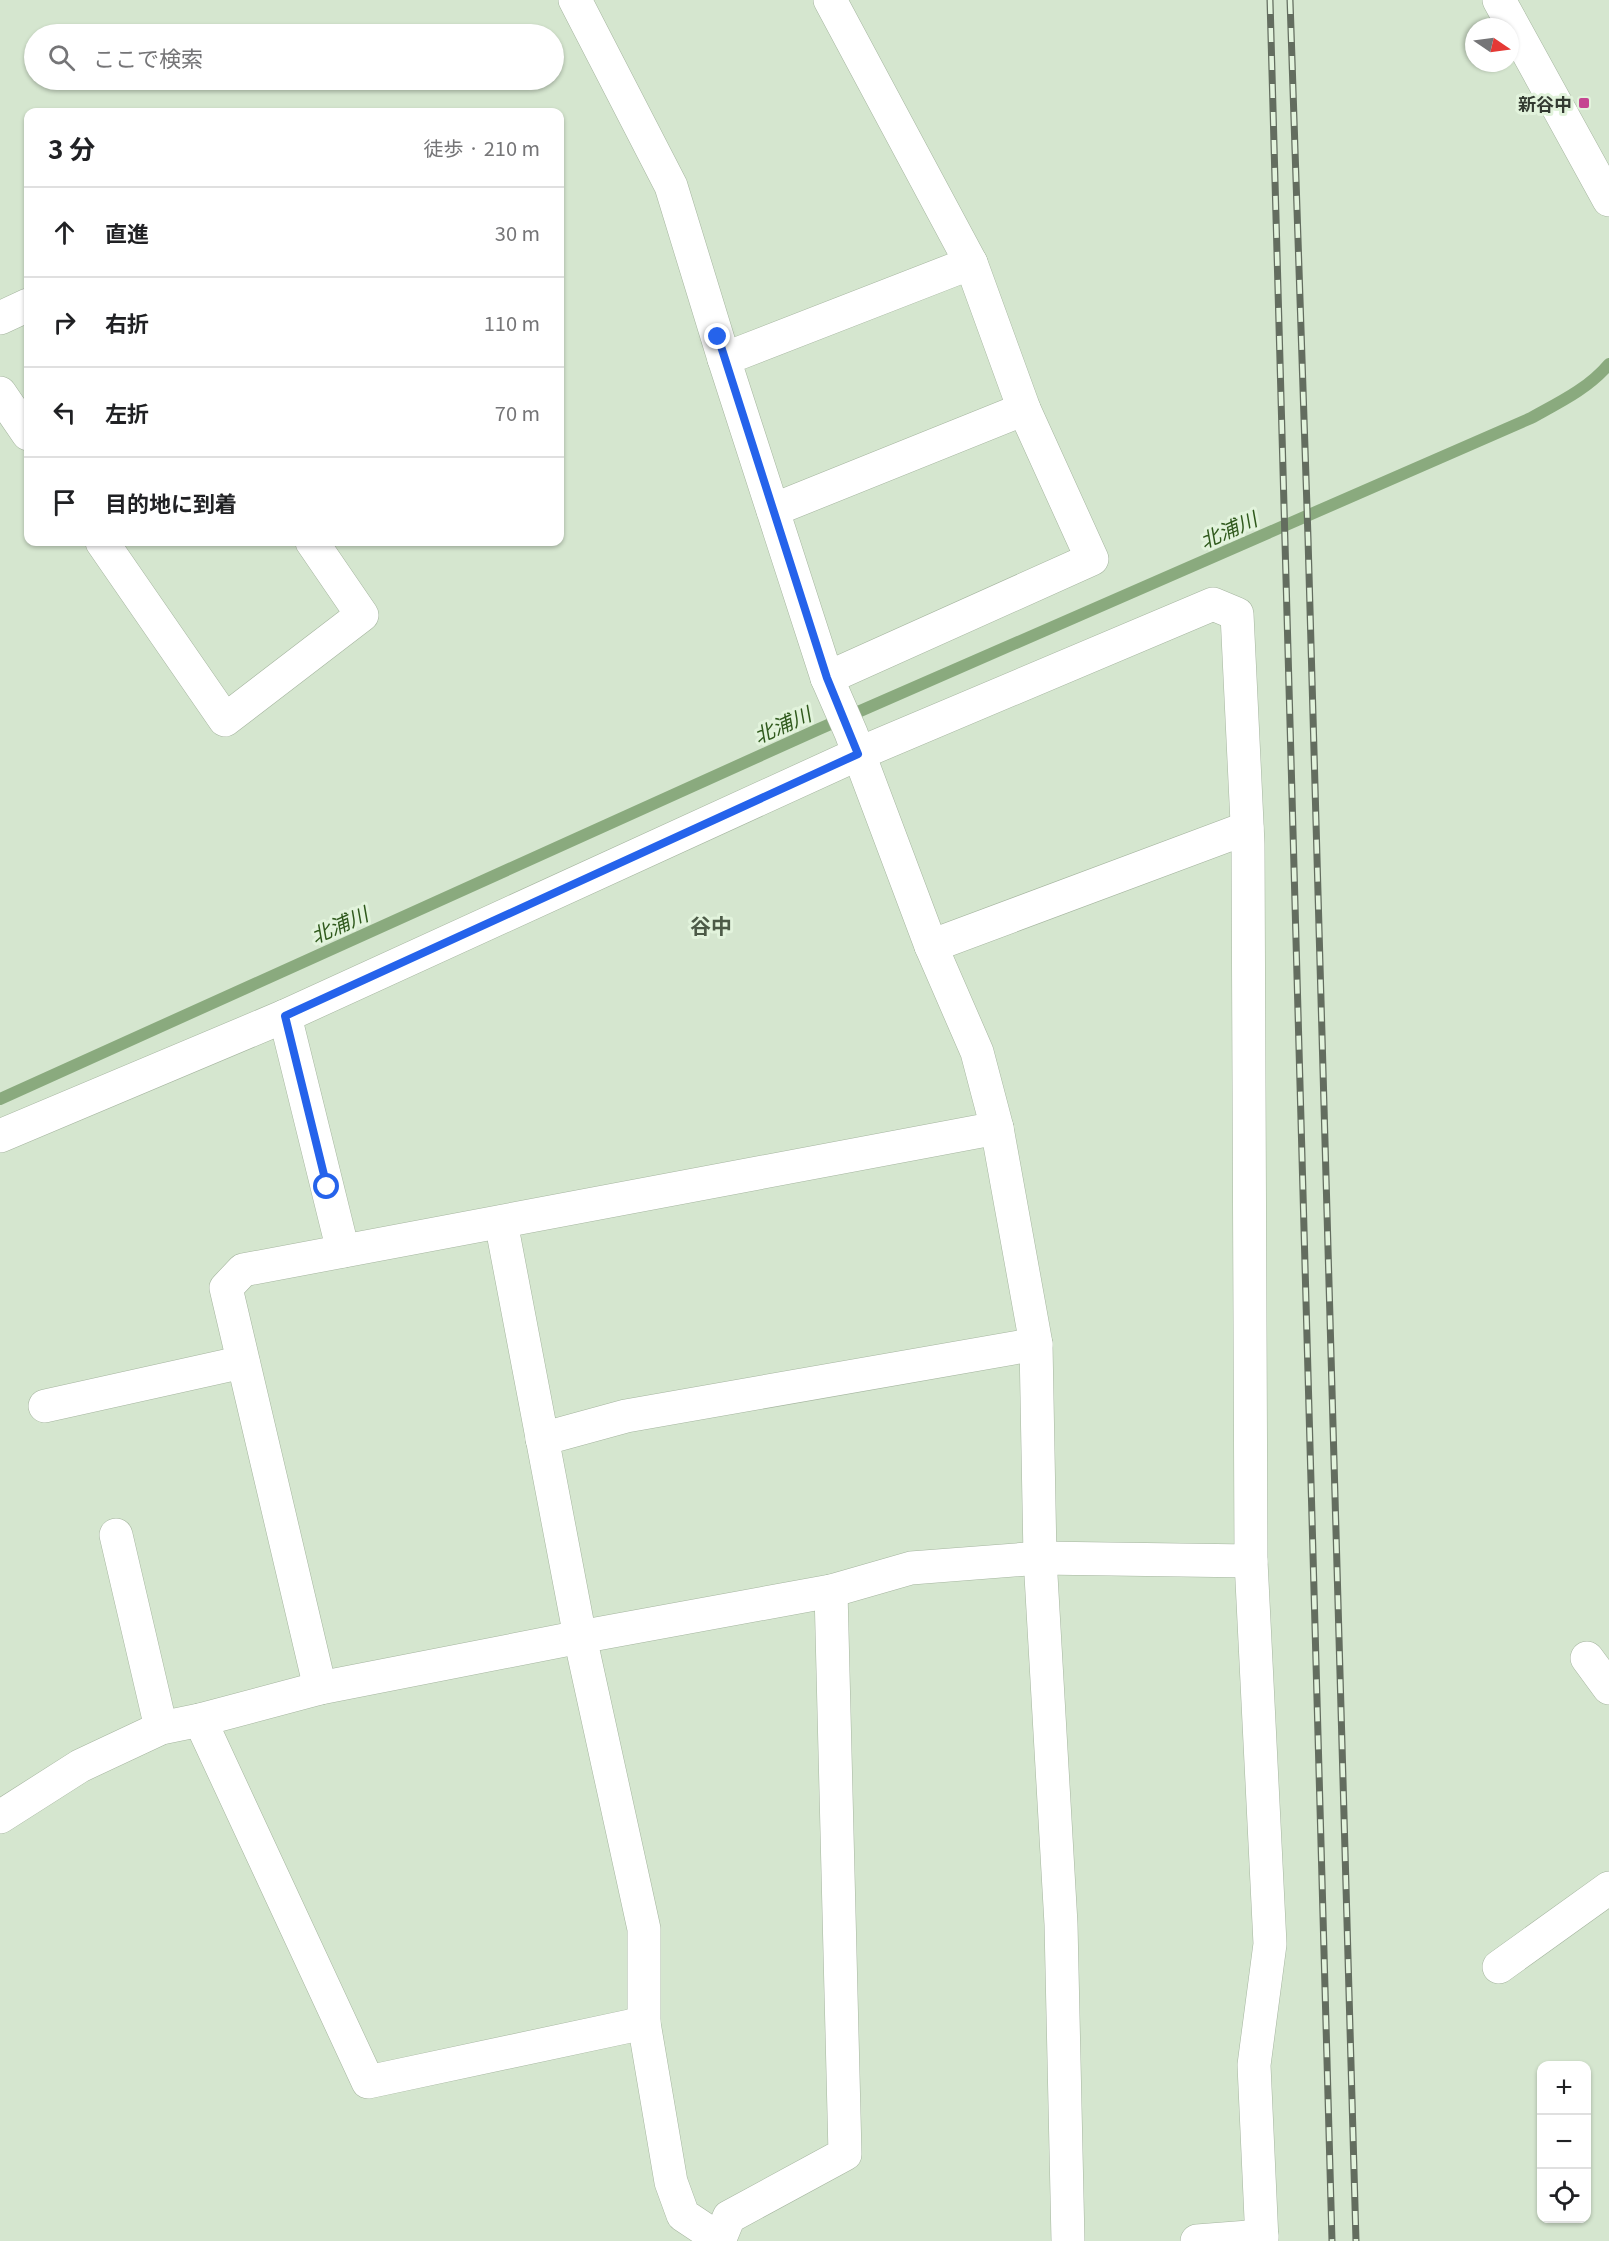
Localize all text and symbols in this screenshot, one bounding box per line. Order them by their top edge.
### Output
north arrow [1465,18,1519,72]
search box [24,24,564,90]
icon: search [45,41,78,74]
text: ここで検索 [93,41,203,73]
place label: 新谷中 [1518,90,1572,116]
marker: 新谷中 [1577,96,1591,110]
text: 3 分 [48,129,95,166]
text: 徒歩 · 210 m [424,133,540,162]
icon: ahead [48,216,81,249]
text: 直進 [105,216,149,248]
text: 30 m [495,218,540,247]
icon: right [48,306,81,339]
text: 右折 [105,306,149,338]
text: 110 m [484,308,540,337]
route end [704,323,730,349]
icon: left [48,396,81,429]
text: 左折 [105,396,149,428]
text: 70 m [495,398,540,427]
icon: arrive [48,486,81,519]
text: 目的地に到着 [105,486,237,518]
water label: 北浦川 [1195,503,1263,554]
water label: 北浦川 [749,698,817,749]
water label: 北浦川 [306,898,374,949]
district label: 谷中 [690,910,732,940]
route start [313,1173,339,1199]
map controls [1537,2061,1591,2223]
button: + [1537,2061,1591,2115]
button: − [1537,2115,1591,2169]
button: locate [1537,2169,1591,2223]

